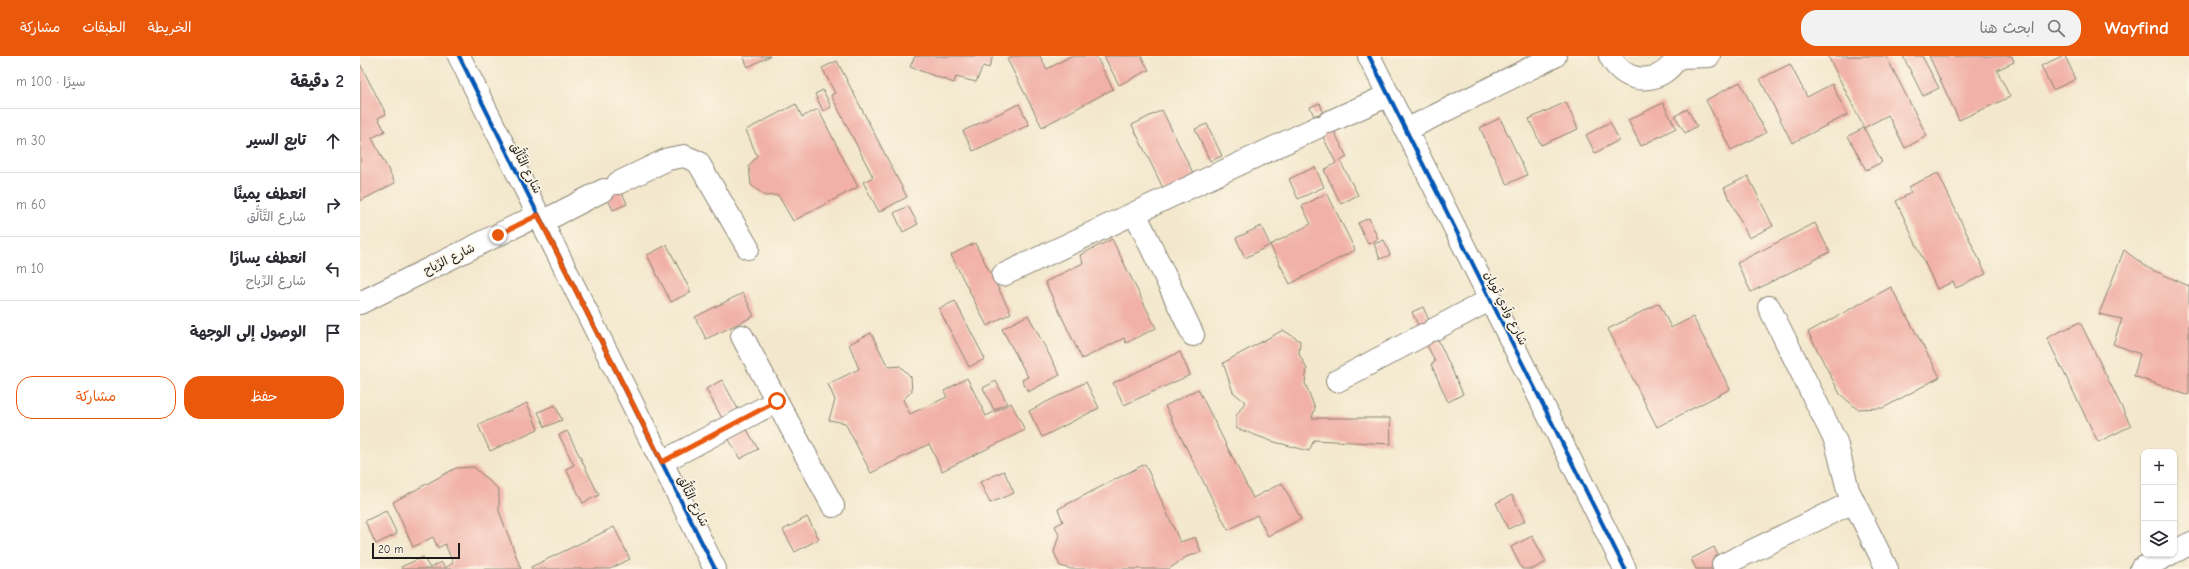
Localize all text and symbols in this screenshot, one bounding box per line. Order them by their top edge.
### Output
search box [1801,10,2081,46]
icon: search [2045,17,2067,39]
text: Wayfind [2105,17,2169,39]
text: مشاركة [20,19,60,36]
text: الطبقات [82,19,126,36]
text: الخريطة [148,19,191,36]
text: ابحث هنا [1979,19,2035,37]
text: 2 دقيقة [290,72,344,91]
text: سيرًا · 100 m [16,74,86,89]
icon: ahead [322,130,344,152]
text: تابع السير [247,131,306,149]
text: 30 m [16,133,46,148]
street label: شارع التَّألُّق [506,138,549,196]
text: انعطف يمينًا [234,185,306,203]
icon: right [322,194,344,216]
text: 60 m [16,197,46,212]
text: شارع التَّألُّق [247,209,306,224]
route end [489,226,507,244]
street label: شارع الرِّياح [421,241,478,279]
text: انعطف يسارًا [230,249,306,267]
icon: left [322,258,344,280]
text: 10 m [16,261,44,276]
street label: شارع واَدي ثَوبان [1480,268,1532,348]
text: شارع الرِّياح [246,273,306,288]
icon: arrive [322,322,344,344]
text: الوصول إلى الوجهة [190,323,306,341]
button: مشاركة [16,376,176,419]
button: حفظ [184,376,344,419]
route start [768,392,786,410]
map controls [2141,449,2177,557]
button: + [2141,449,2177,485]
street label: شارع التَّألُّق [673,471,716,529]
button: − [2141,485,2177,521]
button: layers [2141,521,2177,557]
scale bar [372,541,460,560]
text: 20 m [378,543,403,556]

